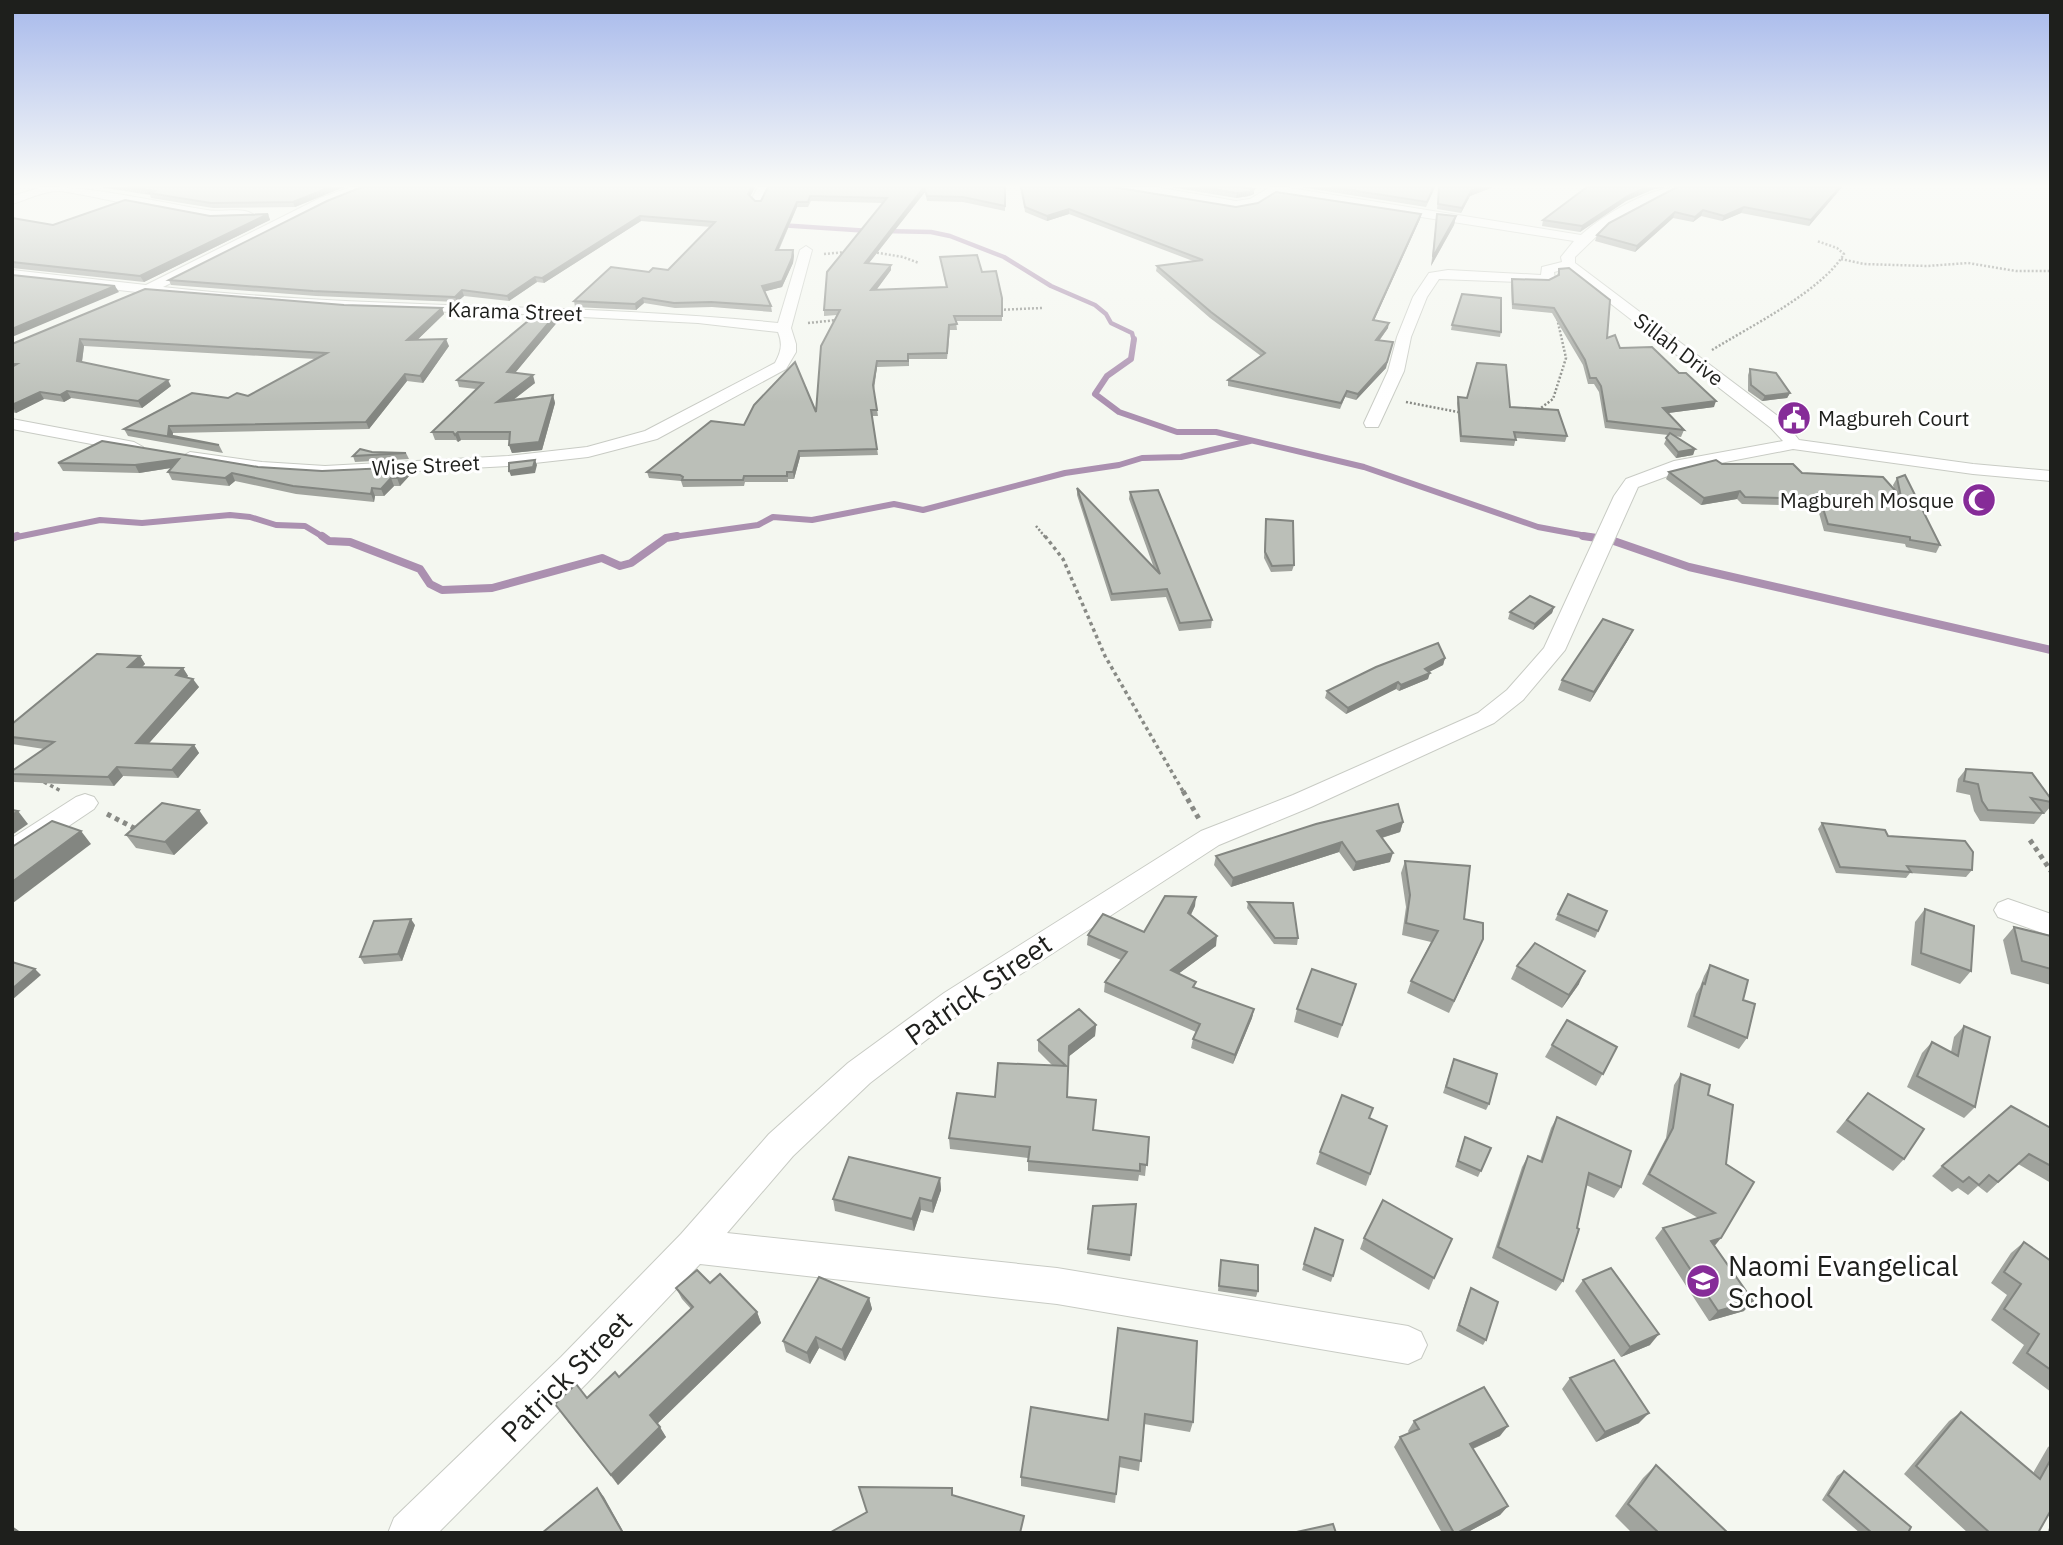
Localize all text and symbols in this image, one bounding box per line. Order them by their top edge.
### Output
street label: Karama Street [447,295,583,327]
street label: Sillah Drive [1628,306,1730,392]
public building icon: Magbureh Court [1775,399,1813,437]
place label: Magbureh Court [1818,404,1969,432]
street label: Wise Street [371,448,481,482]
mosque icon: Magbureh Mosque [1960,481,1998,519]
place label: Magbureh Mosque [1780,486,1954,514]
street label: Patrick Street [897,925,1059,1053]
place label: Naomi Evangelical School [1728,1247,1958,1316]
school or university icon: Naomi Evangelical School [1684,1262,1722,1300]
street label: Patrick Street [492,1302,640,1450]

